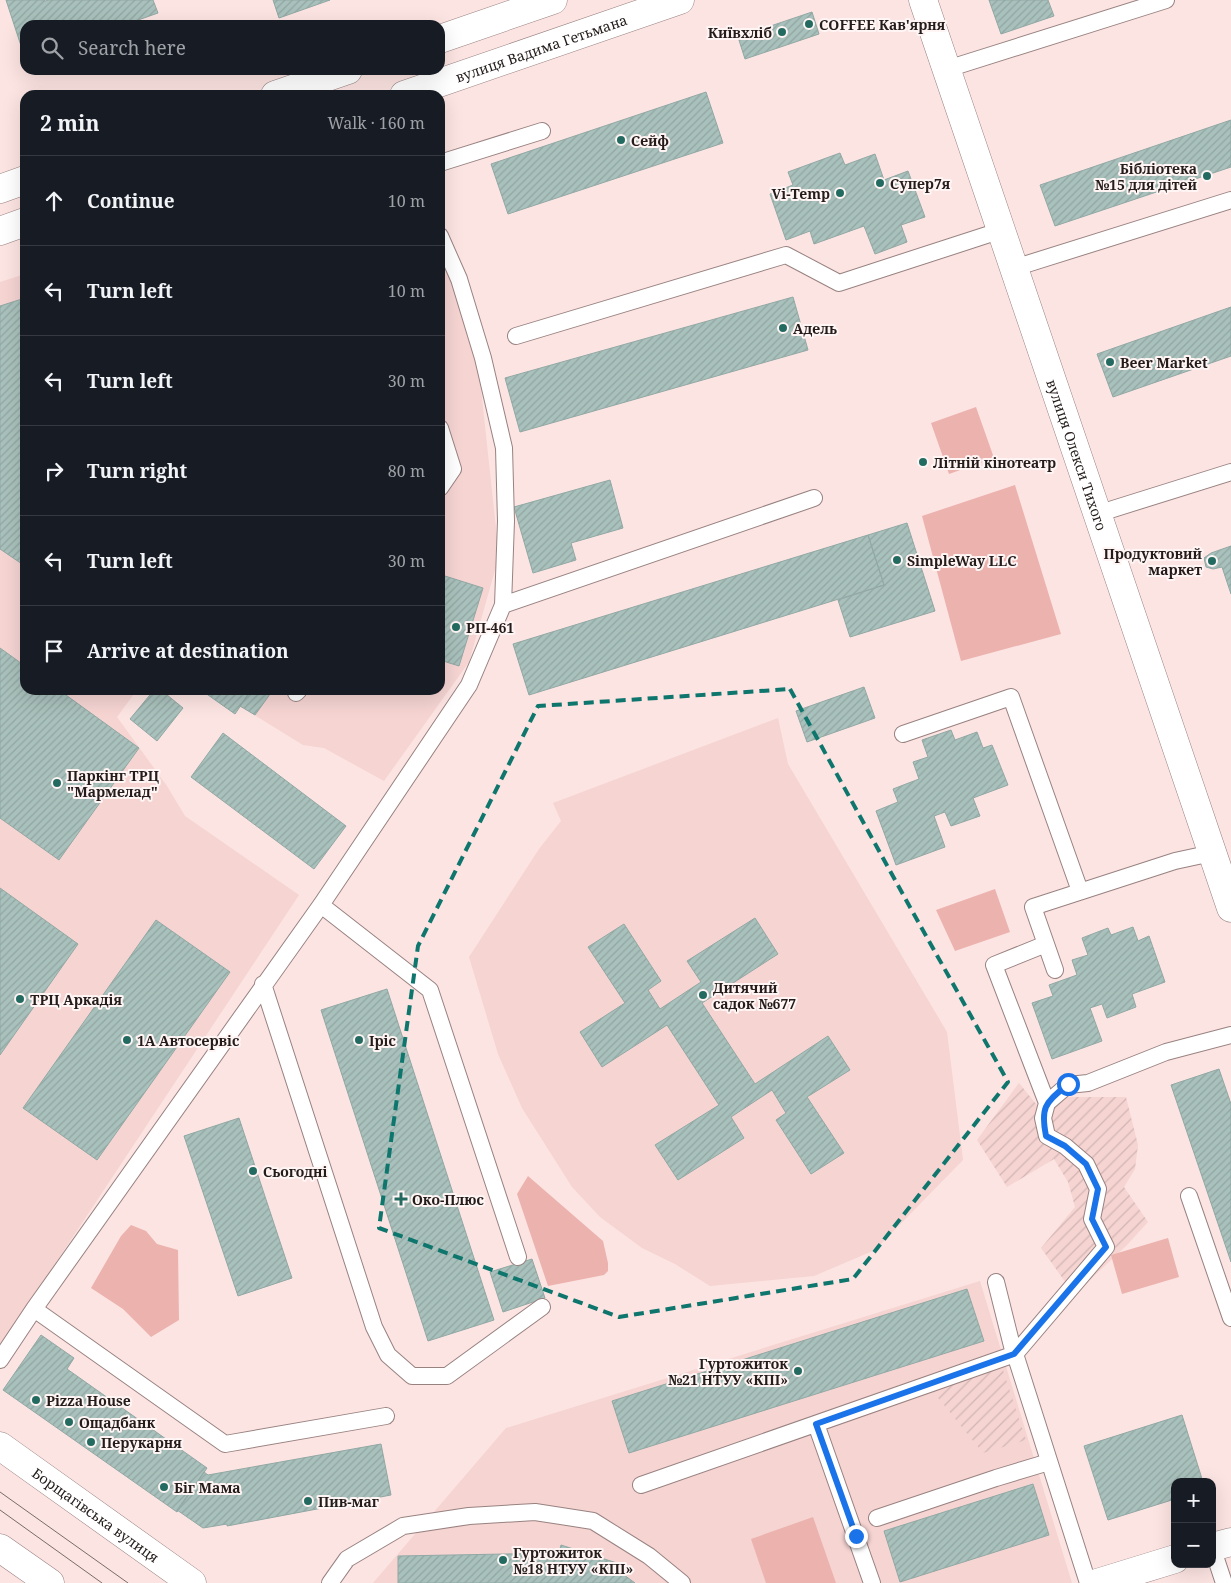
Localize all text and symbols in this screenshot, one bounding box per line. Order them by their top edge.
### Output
street label: вулиця Вадима Гетьмана [453,9,629,86]
place label: COFFEE Кав'ярня [819,15,946,34]
marker: COFFEE Кав'ярня [803,18,815,30]
search box [20,20,445,75]
place label: Київхліб [708,23,772,42]
marker: Київхліб [776,26,788,38]
icon: search [38,34,66,62]
text: Search here [78,35,186,61]
text: 2 min [40,109,99,137]
text: Walk · 160 m [328,112,425,134]
place label: Сейф [631,131,669,150]
marker: Сейф [615,134,627,146]
place label: Бібліотека №15 для дітей [1095,159,1197,194]
marker: Бібліотека №15 для дітей [1201,170,1213,182]
place label: Супер7я [890,174,951,193]
marker: Супер7я [874,177,886,189]
place label: Vi-Temp [772,184,830,203]
icon: ahead [40,187,68,215]
marker: Vi-Temp [834,187,846,199]
text: Continue [87,188,175,214]
text: 10 m [388,190,425,212]
icon: left [40,277,68,305]
text: Turn left [87,278,173,304]
text: 10 m [388,280,425,302]
place label: Адель [793,319,837,338]
marker: Адель [777,322,789,334]
place label: Beer Market [1120,353,1208,372]
marker: Beer Market [1104,356,1116,368]
icon: left [40,367,68,395]
text: Turn left [87,368,173,394]
text: 30 m [388,370,425,392]
street label: вулиця Олекси Тихого [1043,376,1112,533]
place label: Літній кінотеатр [933,453,1056,472]
marker: Літній кінотеатр [917,456,929,468]
icon: right [40,457,68,485]
text: Turn right [87,458,187,484]
text: 80 m [388,460,425,482]
place label: Продуктовий маркет [1104,544,1202,579]
icon: left [40,547,68,575]
text: Turn left [87,548,173,574]
text: 30 m [388,550,425,572]
place label: SimpleWay LLC [907,551,1017,570]
marker: SimpleWay LLC [891,554,903,566]
marker: Продуктовий маркет [1206,555,1218,567]
place label: РП-461 [466,618,514,637]
marker: РП-461 [450,621,462,633]
icon: arrive [40,637,68,665]
text: Arrive at destination [87,638,289,664]
place label: Паркінг ТРЦ "Мармелад" [67,766,159,801]
marker: Паркінг ТРЦ "Мармелад" [51,777,63,789]
place label: Дитячий садок №677 [713,978,796,1013]
marker: Дитячий садок №677 [697,989,709,1001]
place label: ТРЦ Аркадія [30,990,122,1009]
marker: ТРЦ Аркадія [14,993,26,1005]
place label: 1А Автосервіс [137,1031,239,1050]
place label: Іріс [369,1031,396,1050]
marker: 1А Автосервіс [121,1034,133,1046]
marker: Іріс [353,1034,365,1046]
route start [1057,1073,1080,1096]
place label: Сьогодні [263,1162,327,1181]
marker: Сьогодні [247,1165,259,1177]
place label: Око-Плюс [412,1190,484,1209]
marker: Око-Плюс [394,1192,408,1206]
place label: Гуртожиток №21 НТУУ «КПІ» [668,1354,788,1389]
marker: Гуртожиток №21 НТУУ «КПІ» [792,1365,804,1377]
place label: Pizza House [46,1391,131,1410]
marker: Pizza House [30,1394,42,1406]
place label: Ощадбанк [79,1413,155,1432]
marker: Ощадбанк [63,1416,75,1428]
place label: Перукарня [101,1433,182,1452]
marker: Перукарня [85,1436,97,1448]
street label: Борщагівська вулиця [29,1463,163,1566]
place label: Біг Мама [174,1478,241,1497]
map controls [1171,1478,1216,1568]
button: + [1171,1478,1216,1523]
marker: Біг Мама [158,1481,170,1493]
place label: Пив-маг [318,1492,379,1511]
marker: Пив-маг [302,1495,314,1507]
button: − [1171,1523,1216,1568]
route end [845,1525,868,1548]
place label: Гуртожиток №18 НТУУ «КПІ» [513,1543,633,1578]
marker: Гуртожиток №18 НТУУ «КПІ» [497,1554,509,1566]

